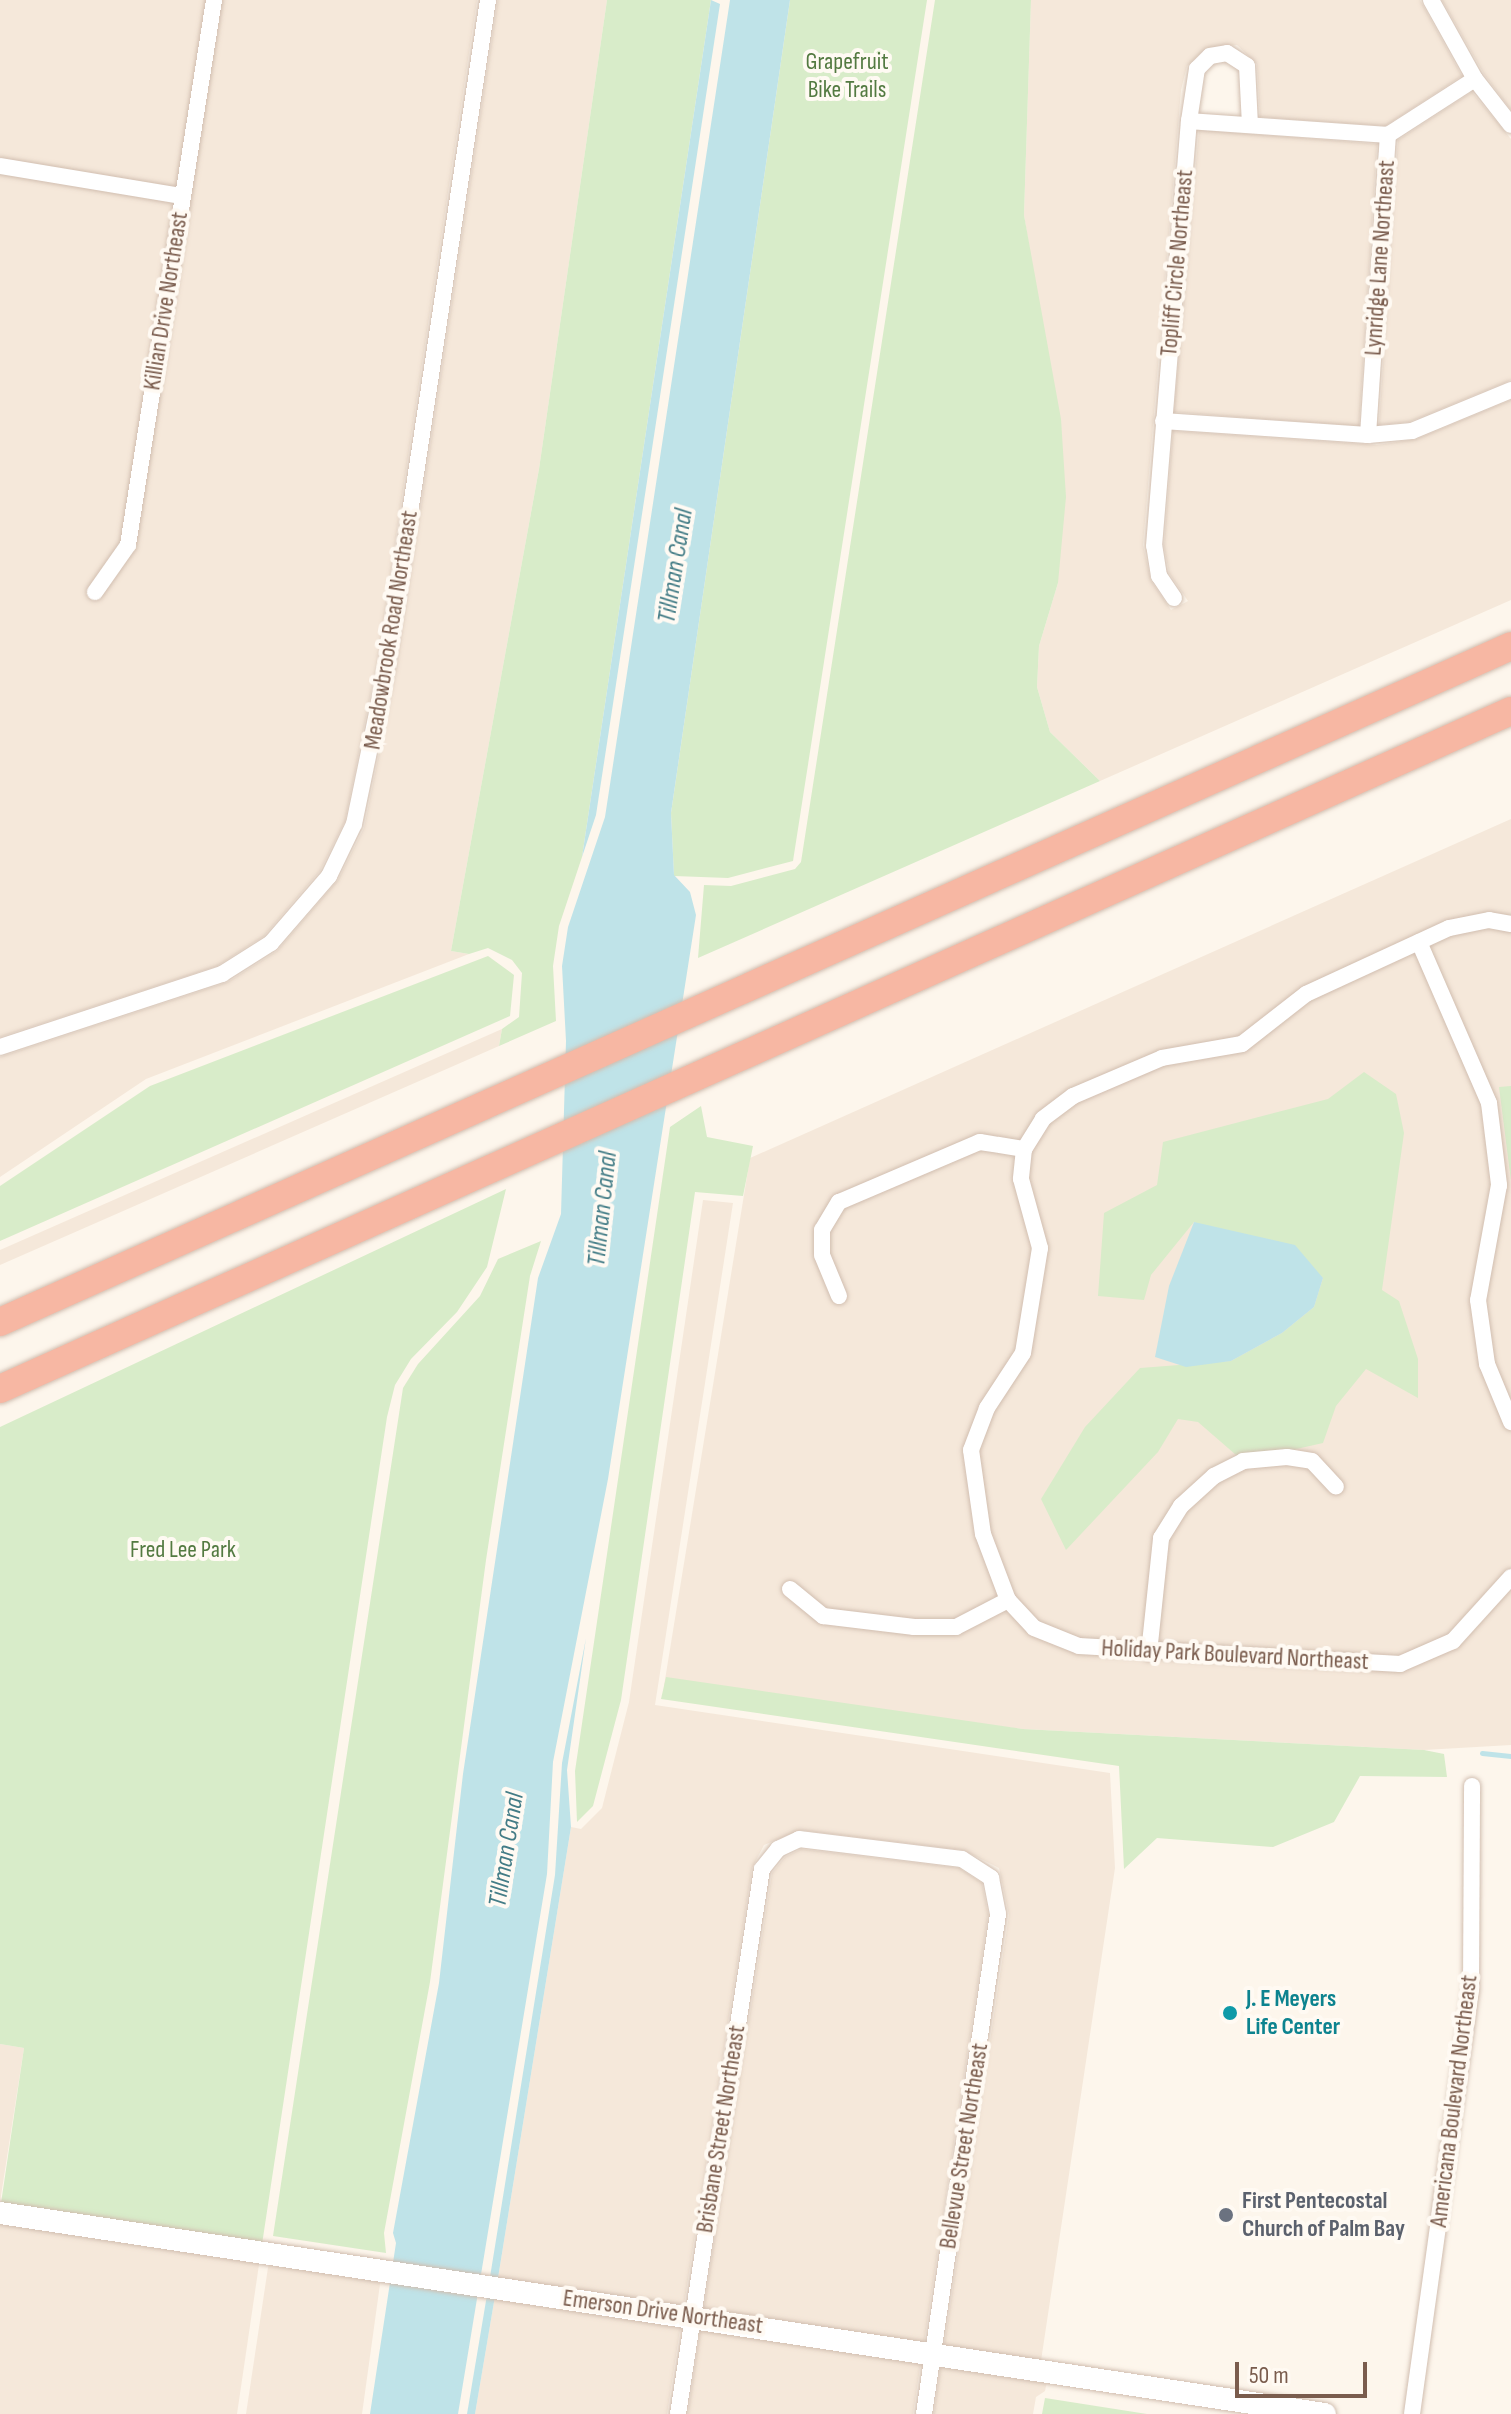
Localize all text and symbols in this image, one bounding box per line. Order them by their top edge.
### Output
park label: Grapefruit Bike Trails [806,48,888,104]
street label: Lynridge Lane Northeast [1359,159,1401,357]
street label: Topliff Circle Northeast [1155,169,1199,357]
street label: Killian Drive Northeast [138,210,194,392]
water label: Tillman Canal [652,507,700,625]
street label: Meadowbrook Road Northeast [358,509,424,751]
water label: Tillman Canal [581,1150,625,1268]
park label: Fred Lee Park [130,1536,236,1564]
street label: Holiday Park Boulevard Northeast [1101,1634,1369,1676]
water label: Tillman Canal [483,1791,531,1909]
street label: Americana Boulevard Northeast [1424,1973,1484,2229]
place label: J. E Meyers Life Center [1246,1985,1340,2041]
marker: J. E Meyers Life Center [1221,2004,1239,2022]
street label: Brisbane Street Northeast [690,2023,752,2235]
street label: Bellevue Street Northeast [934,2041,994,2251]
place label: First Pentecostal Church of Palm Bay [1242,2187,1405,2243]
marker: First Pentecostal Church of Palm Bay [1217,2206,1235,2224]
street label: Emerson Drive Northeast [561,2284,765,2340]
scale bar [1239,2346,1371,2396]
text: 50 m [1249,2361,1289,2390]

